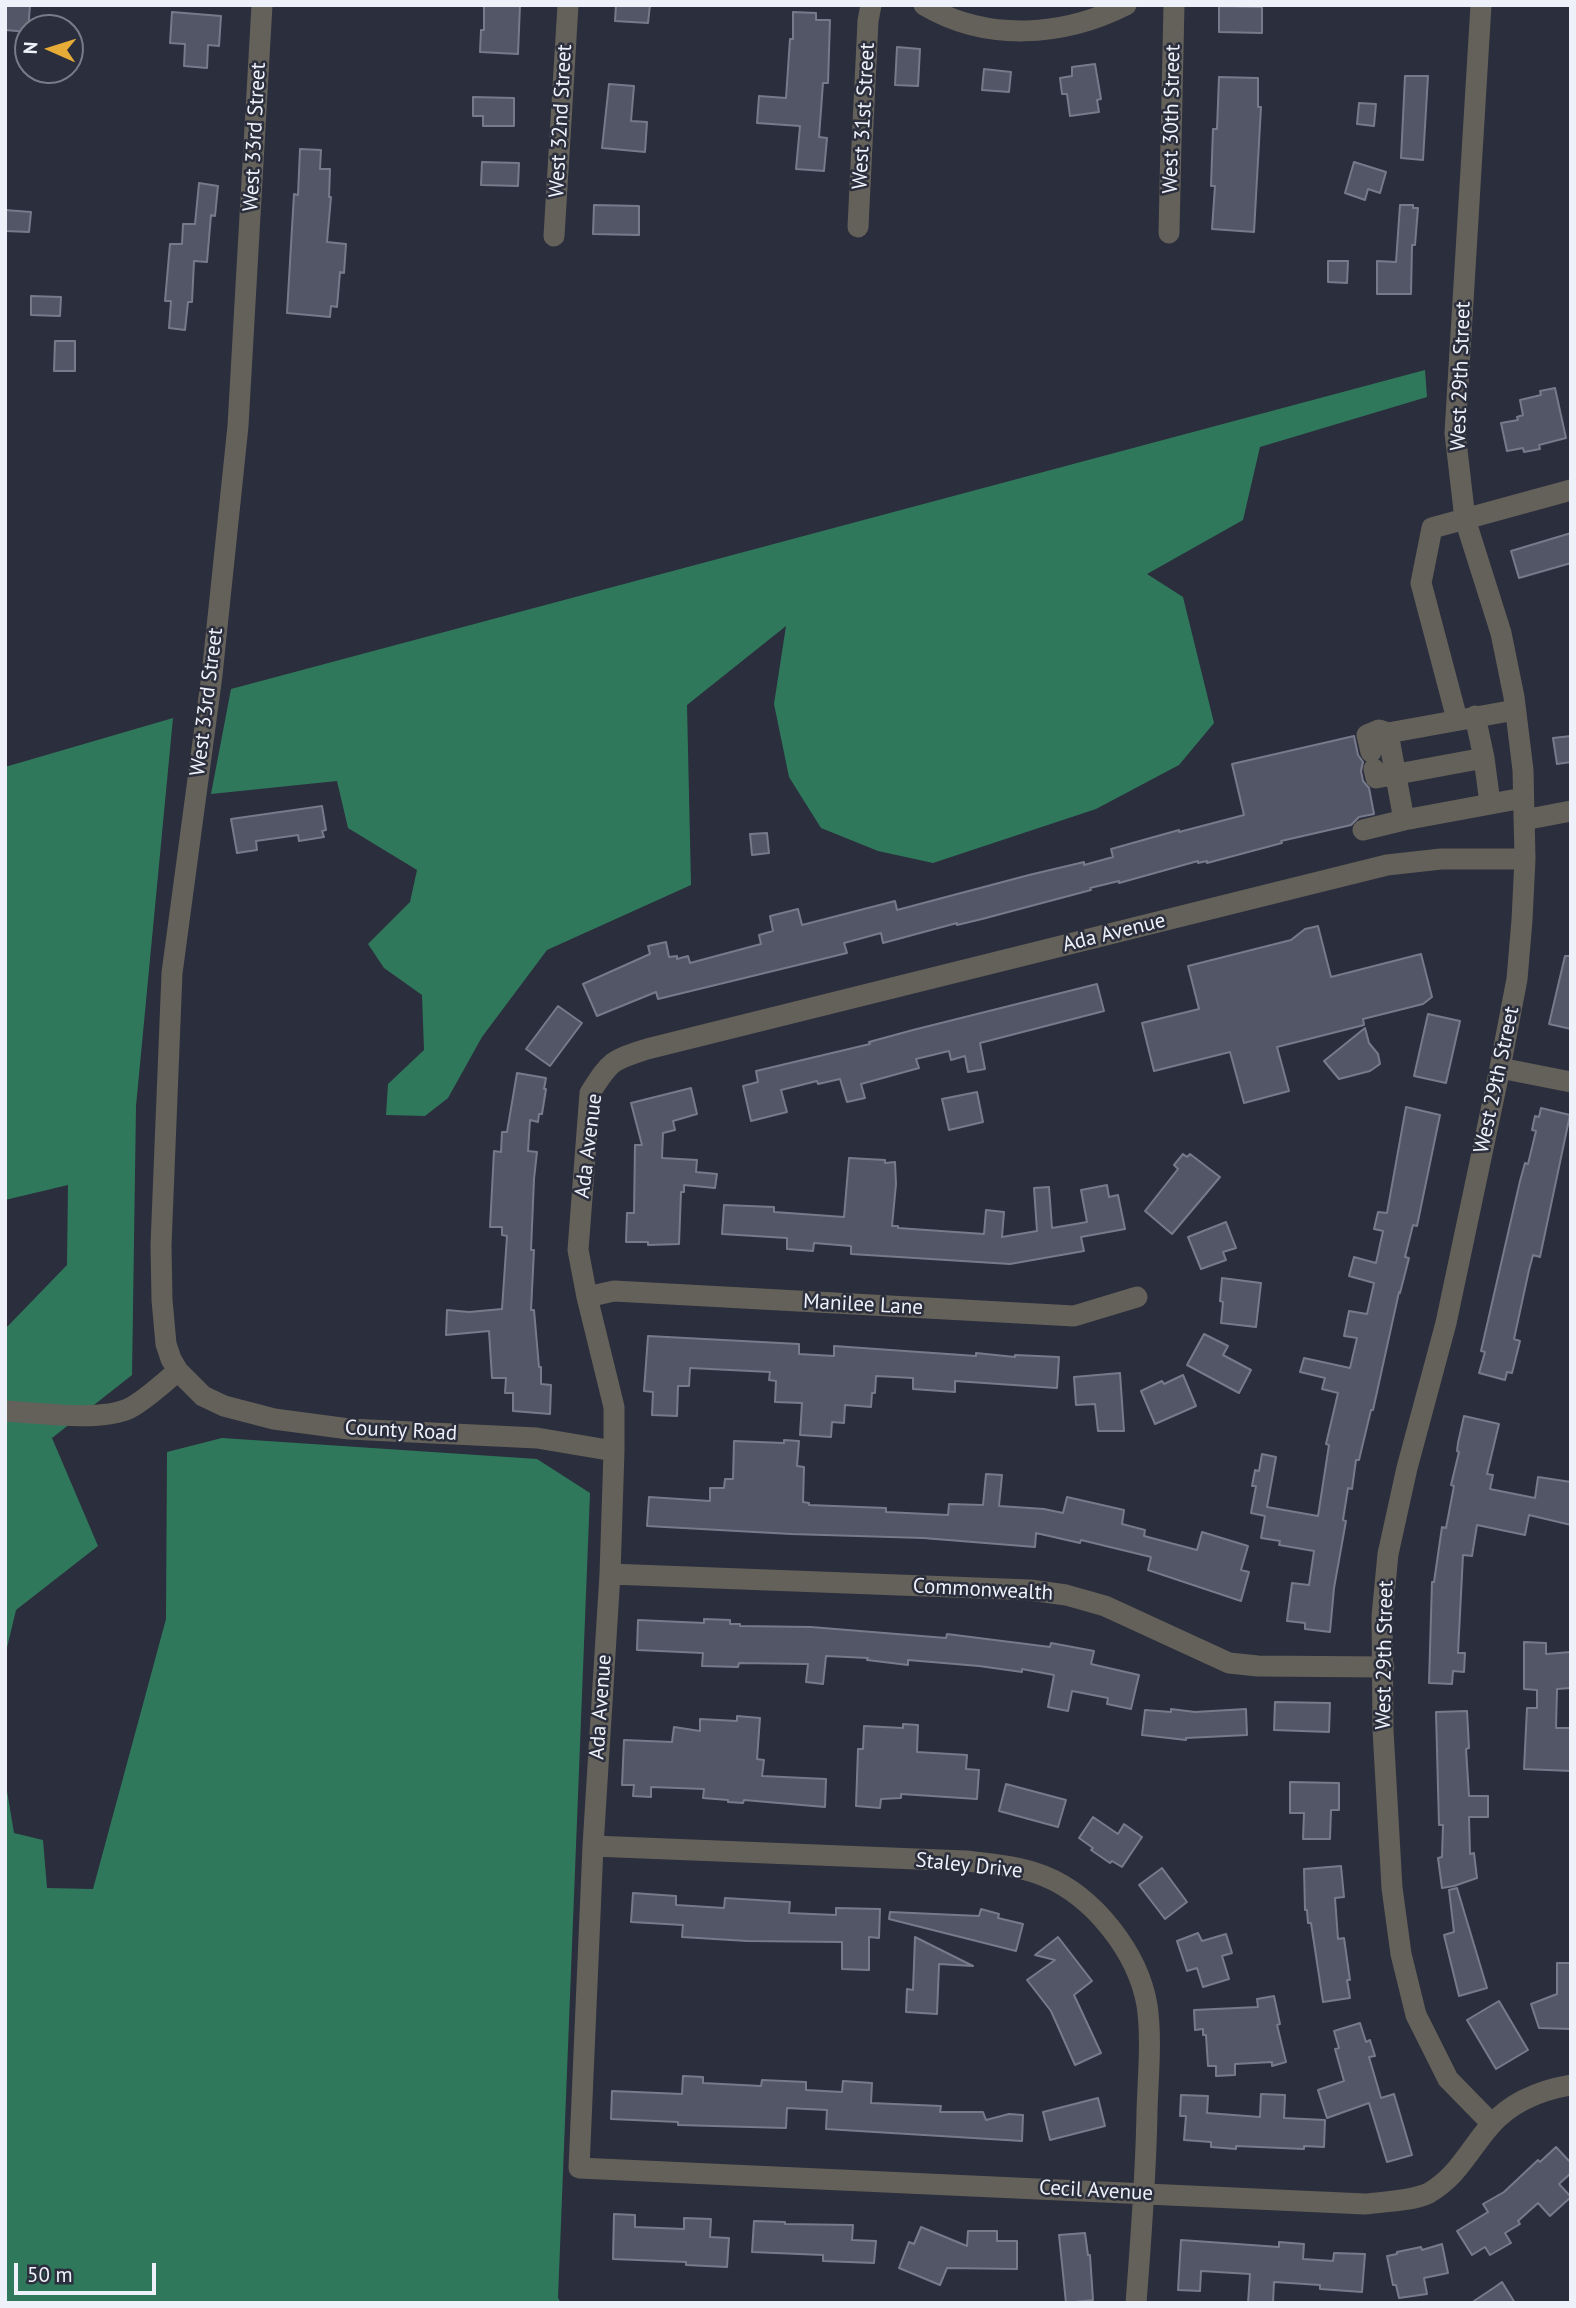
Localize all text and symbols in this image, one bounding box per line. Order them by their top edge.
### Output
north arrow [14,14,84,84]
text: N [18,41,42,55]
street label: West 31st Street [848,42,880,190]
street label: West 32nd Street [544,44,578,198]
street label: West 30th Street [1158,44,1186,194]
street label: West 33rd Street [239,62,271,212]
street label: West 29th Street [1446,301,1476,451]
street label: West 33rd Street [185,626,229,778]
street label: Ada Avenue [1060,908,1168,958]
street label: West 29th Street [1469,1004,1525,1156]
street label: Ada Avenue [570,1092,608,1200]
street label: Manilee Lane [802,1289,924,1321]
street label: County Road [344,1415,458,1447]
street label: Commonwealth [912,1574,1054,1606]
street label: West 29th Street [1371,1580,1399,1730]
street label: Ada Avenue [585,1654,617,1760]
street label: Staley Drive [914,1848,1024,1884]
street label: Cecil Avenue [1038,2175,1154,2207]
scale bar [18,2248,159,2292]
text: 50 m [27,2261,73,2288]

